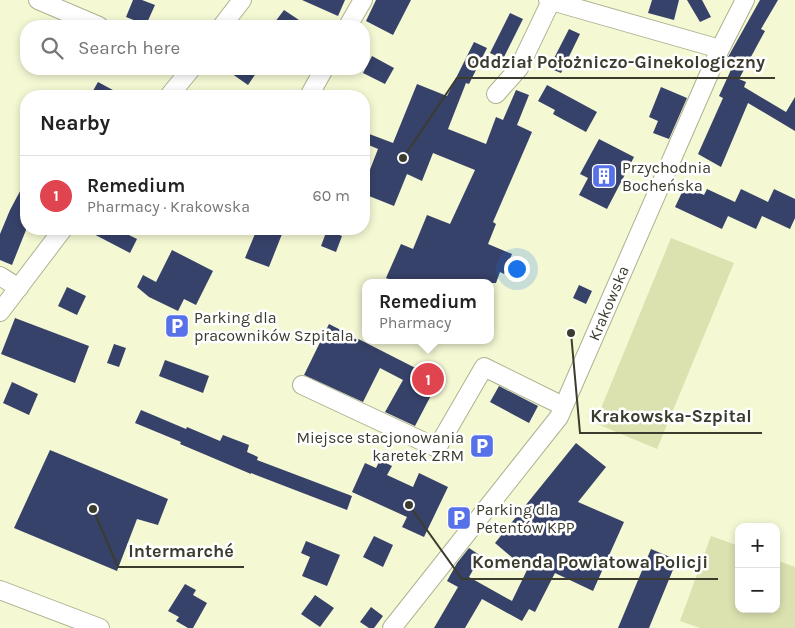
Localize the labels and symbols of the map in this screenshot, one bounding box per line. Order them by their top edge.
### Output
callout: Oddział Położniczo-Ginekologiczny [457,45,775,78]
text: Oddział Położniczo-Ginekologiczny [467,51,765,73]
place label: Przychodnia Bocheńska [622,158,711,195]
building icon: Przychodnia Bocheńska [591,163,617,189]
your location [504,256,530,282]
street label: Krakowska [584,263,633,344]
place label: Parking dla pracowników Szpitala. [194,308,357,345]
parking icon: Parking dla pracowników Szpitala. [164,313,190,339]
pin: 1 [412,360,444,398]
callout: Krakowska-Szpital [580,400,762,433]
text: Krakowska-Szpital [590,405,752,427]
place label: Miejsce stacjonowania karetek ZRM [296,428,464,465]
parking icon: Miejsce stacjonowania karetek ZRM [469,433,495,459]
place label: Parking dla Petentów KPP [476,500,575,537]
parking icon: Parking dla Petentów KPP [446,505,472,531]
callout: Intermarché [118,534,244,567]
text: Intermarché [128,540,234,562]
callout: Komenda Powiatowa Policji [462,546,718,579]
text: Komenda Powiatowa Policji [472,551,708,573]

